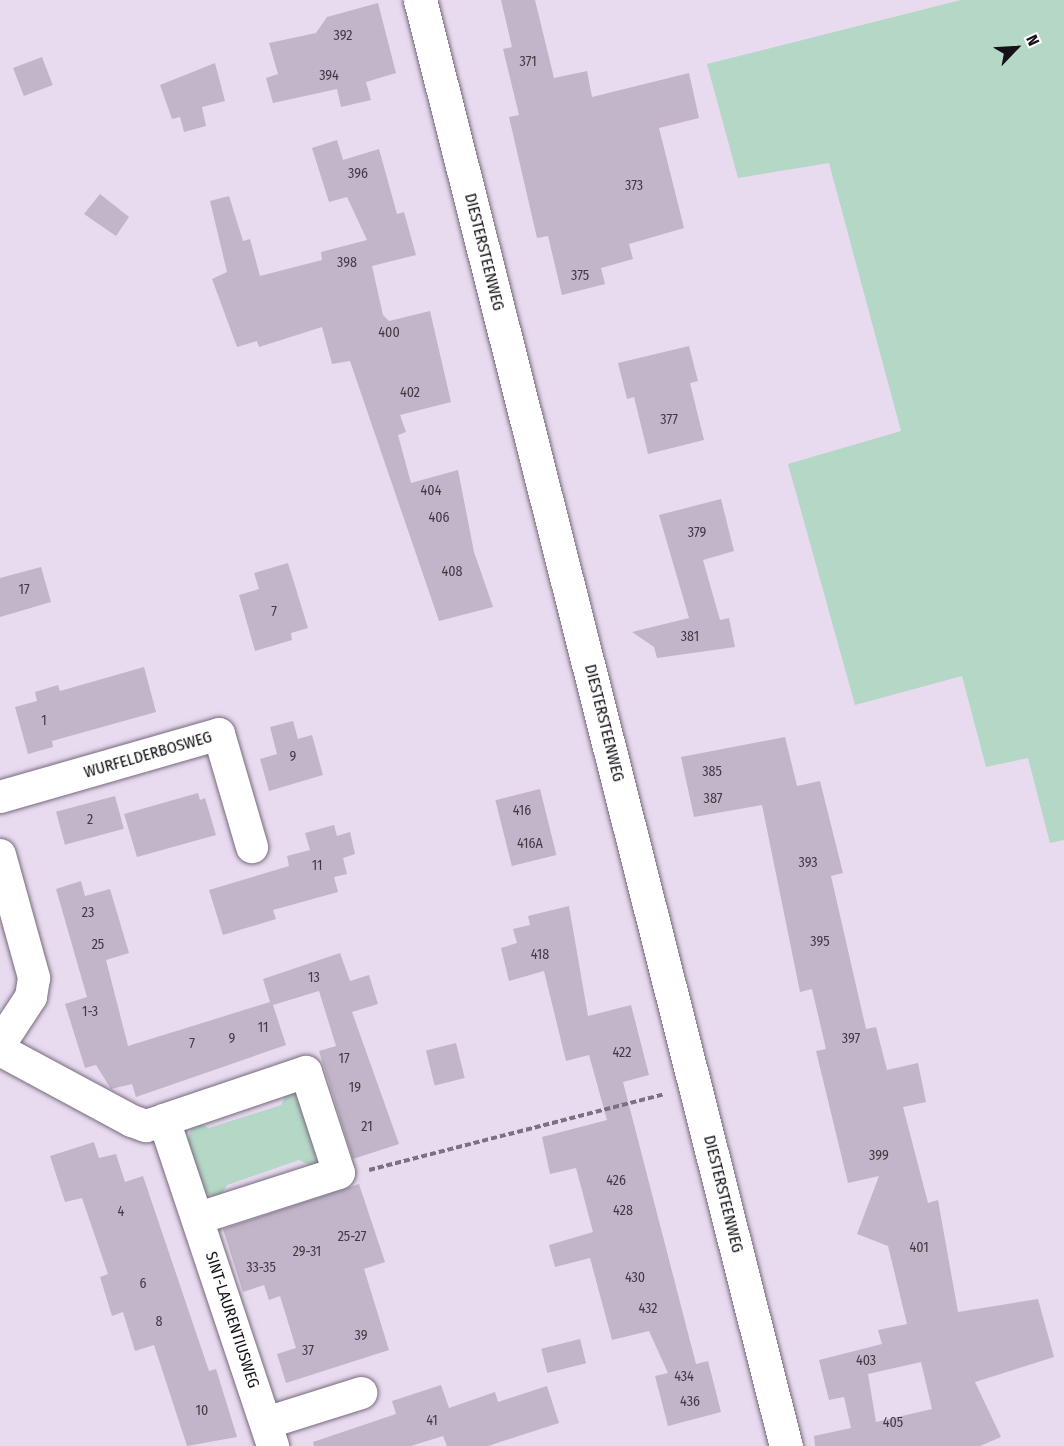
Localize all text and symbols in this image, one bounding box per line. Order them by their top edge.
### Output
north arrow [986,18,1046,78]
house number: 392 [334,28,352,44]
text: N [1022,32,1043,49]
house number: 371 [519,54,537,70]
house number: 394 [319,68,339,84]
house number: 396 [348,166,368,182]
house number: 373 [625,178,643,194]
street label: DIESTERSTEENWEG [460,191,508,313]
house number: 398 [337,255,357,271]
house number: 375 [571,268,589,284]
house number: 400 [378,325,400,341]
house number: 402 [400,385,420,401]
house number: 377 [660,412,678,428]
house number: 404 [421,483,441,499]
house number: 406 [428,510,450,526]
house number: 379 [688,525,706,541]
house number: 408 [441,564,463,580]
house number: 17 [18,582,30,598]
house number: 7 [271,604,277,620]
house number: 381 [681,629,699,645]
street label: DIESTERSTEENWEG [580,662,628,784]
house number: 1 [41,713,47,729]
street label: WURFELDERBOSWEG [82,728,214,782]
house number: 9 [290,749,296,765]
house number: 385 [702,764,722,780]
house number: 387 [704,791,722,807]
house number: 416 [513,803,531,819]
house number: 2 [87,812,93,828]
house number: 416A [517,836,543,852]
house number: 393 [799,855,817,871]
house number: 11 [312,858,322,874]
house number: 23 [82,905,94,921]
house number: 395 [810,934,830,950]
house number: 25 [92,937,104,953]
house number: 418 [531,947,549,963]
house number: 13 [308,970,320,986]
house number: 1-3 [82,1004,98,1020]
house number: 11 [258,1020,268,1036]
house number: 9 [229,1031,235,1047]
house number: 397 [842,1031,860,1047]
house number: 7 [189,1036,195,1052]
house number: 422 [613,1045,631,1061]
house number: 17 [338,1051,350,1067]
house number: 19 [349,1080,361,1096]
house number: 21 [361,1119,373,1135]
street label: DIESTERSTEENWEG [699,1133,747,1255]
house number: 399 [869,1148,889,1164]
house number: 426 [606,1173,626,1189]
house number: 428 [613,1203,633,1219]
house number: 4 [118,1204,124,1220]
house number: 25-27 [338,1229,366,1245]
house number: 401 [909,1240,929,1256]
house number: 29-31 [293,1244,321,1260]
street label: SINT-LAURENTIUSWEG [201,1249,263,1391]
house number: 33-35 [246,1260,276,1276]
house number: 430 [625,1270,645,1286]
house number: 6 [140,1276,146,1292]
house number: 432 [639,1301,657,1317]
house number: 8 [156,1314,162,1330]
house number: 39 [355,1328,367,1344]
house number: 37 [302,1343,314,1359]
house number: 403 [856,1353,876,1369]
house number: 434 [674,1369,694,1385]
house number: 436 [680,1394,700,1410]
house number: 10 [196,1403,208,1419]
house number: 41 [426,1413,438,1429]
house number: 405 [883,1415,903,1431]

